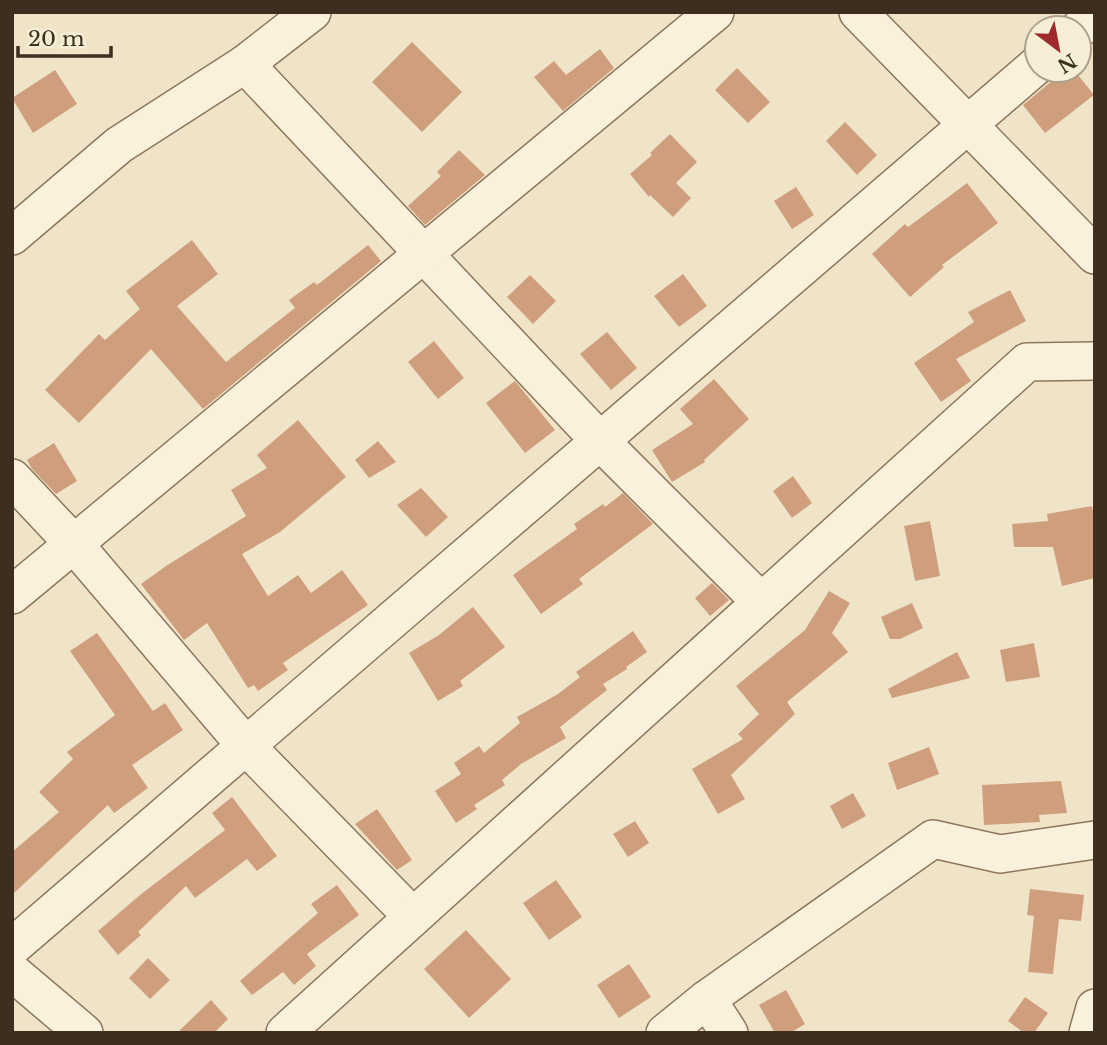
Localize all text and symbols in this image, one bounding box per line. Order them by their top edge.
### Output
scale bar [18,14,110,58]
north arrow [1023,14,1093,84]
text: 20 m [28,26,85,52]
text: N [1053,49,1080,78]

